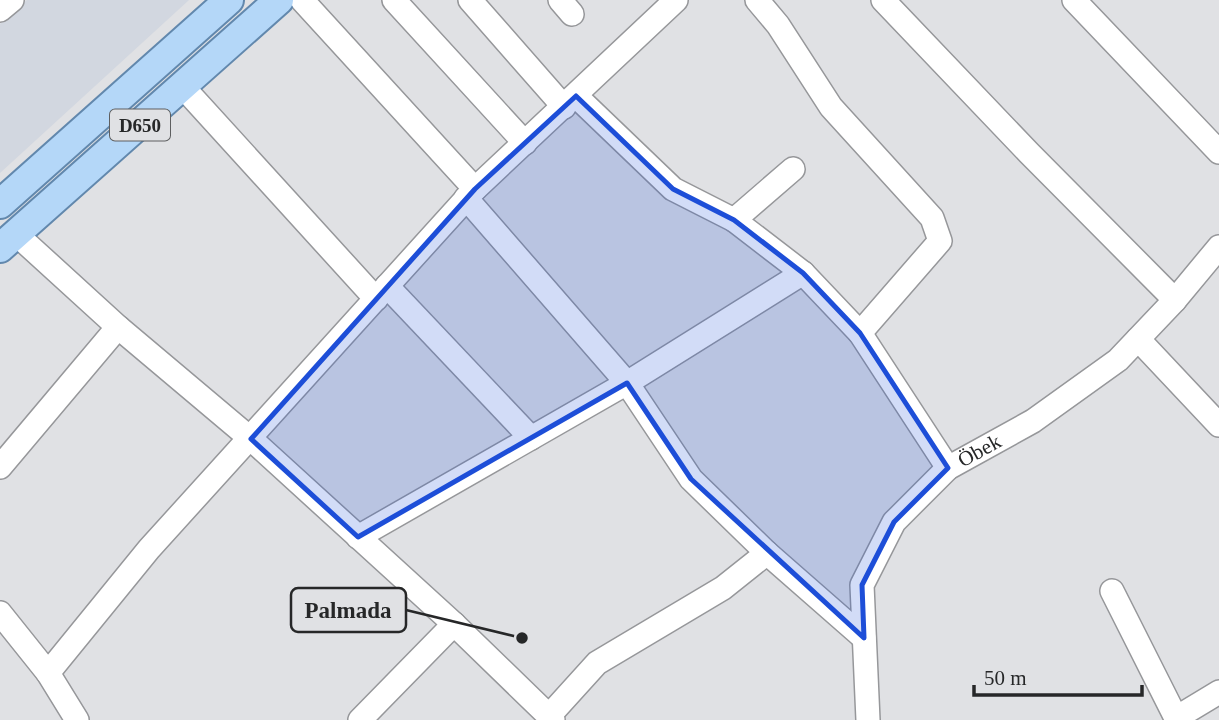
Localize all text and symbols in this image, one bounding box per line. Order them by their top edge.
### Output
road number: D650 [110,110,170,140]
street label: Öbek [954,429,1006,472]
callout: Palmada [291,588,406,632]
text: Palmada [305,598,392,623]
scale bar [974,654,1142,698]
text: 50 m [984,666,1027,690]

